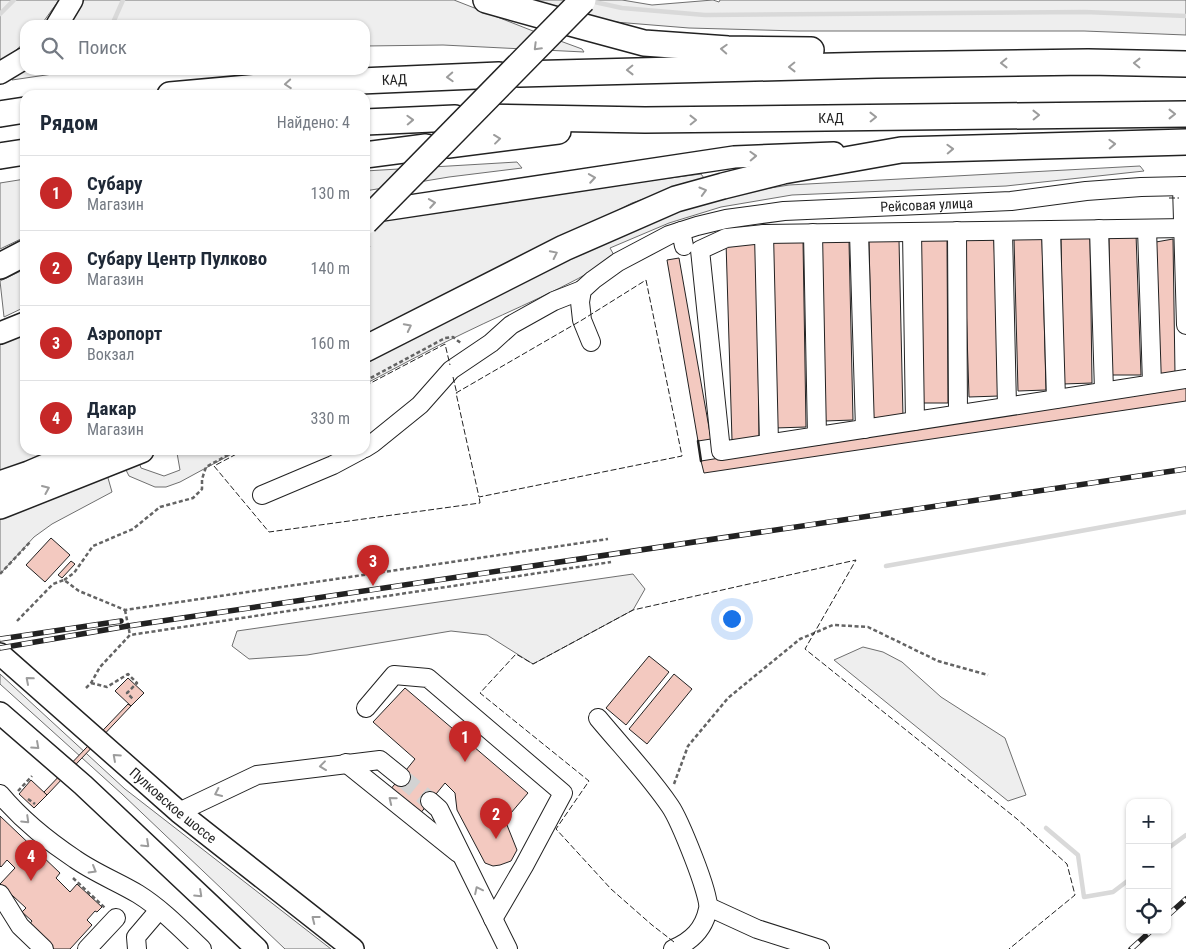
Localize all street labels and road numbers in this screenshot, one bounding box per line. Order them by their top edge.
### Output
street label: КАД [381,71,407,88]
street label: КАД [818,110,844,126]
street label: Рейсовая улица [880,195,973,215]
street label: Пулковское шоссе [127,764,220,847]

